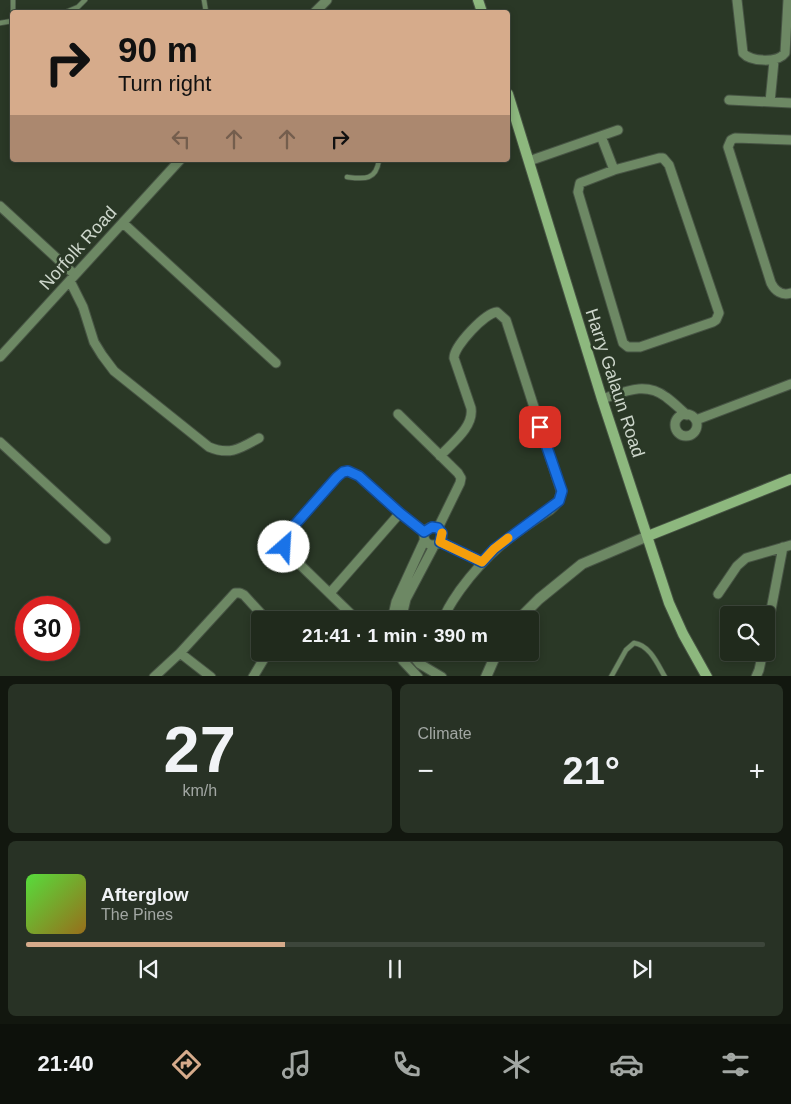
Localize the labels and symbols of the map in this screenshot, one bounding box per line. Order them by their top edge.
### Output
street label: Norfolk Road [35,202,121,294]
street label: Harry Galaun Road [582,306,648,460]
pin [519,406,561,448]
position arrow [257,520,309,572]
speed limit sign: 30 [15,596,80,661]

